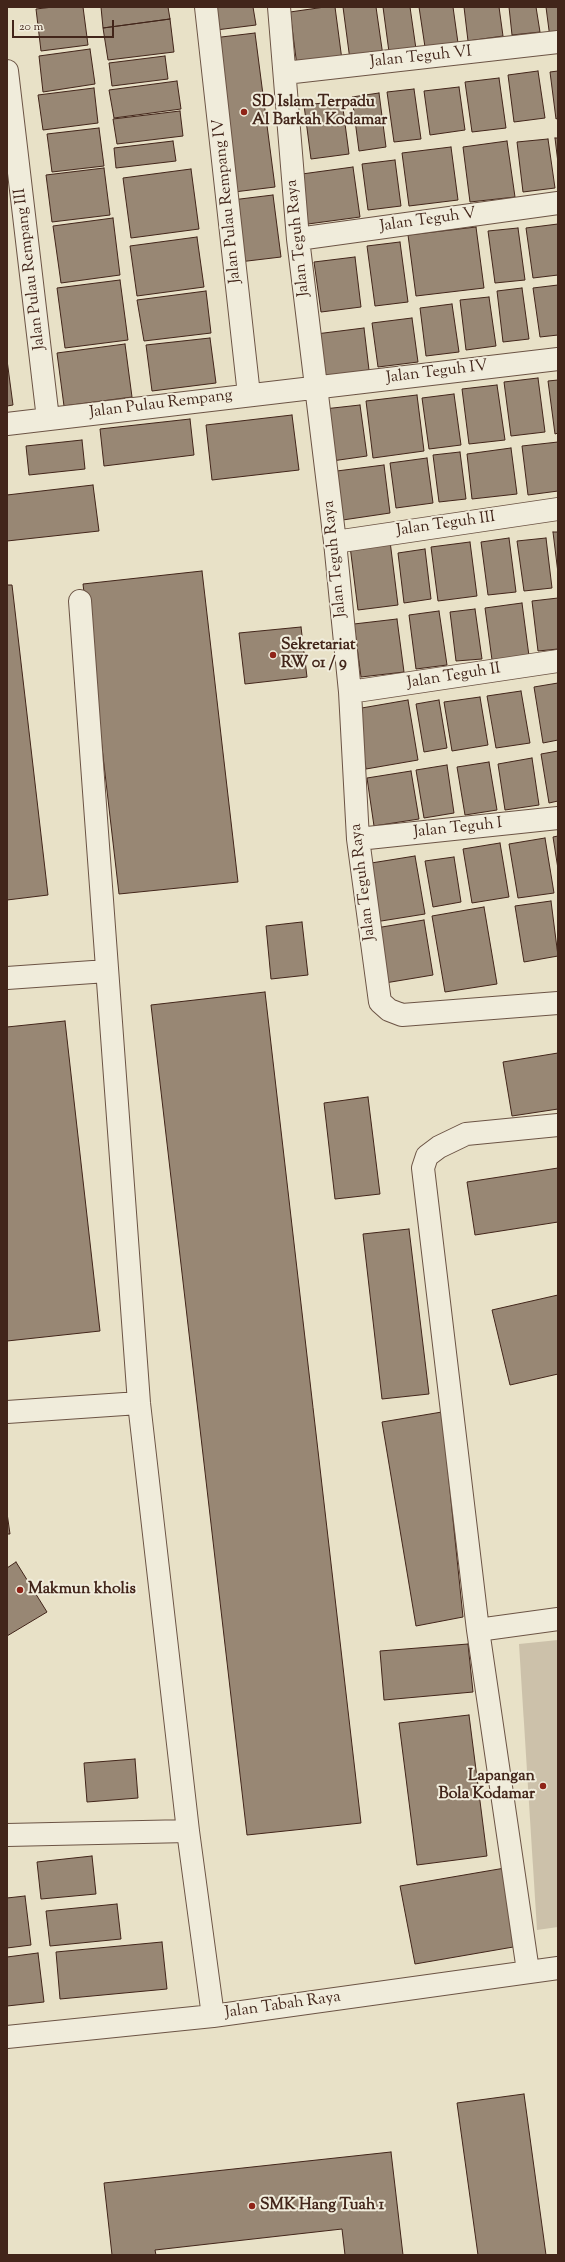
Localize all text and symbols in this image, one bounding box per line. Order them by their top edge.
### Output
scale bar [14,12,116,38]
text: 20 m [19,18,43,36]
street label: Jalan Teguh VI [369,43,473,73]
place label: SD Islam Terpadu Al Barkah Kodamar [252,93,387,131]
marker: SD Islam Terpadu Al Barkah Kodamar [239,107,249,117]
street label: Jalan Pulau Rempang IV [210,118,246,284]
street label: Jalan Teguh Raya [283,178,315,298]
street label: Jalan Pulau Rempang III [12,187,50,351]
street label: Jalan Teguh V [379,205,477,237]
street label: Jalan Teguh IV [385,357,489,389]
street label: Jalan Pulau Rempang [88,387,234,423]
street label: Jalan Teguh Raya [320,499,352,619]
street label: Jalan Teguh III [395,509,497,541]
place label: Sekretariat RW 01 / 9 [281,636,356,674]
marker: Sekretariat RW 01 / 9 [268,650,278,660]
street label: Jalan Teguh II [406,660,502,694]
street label: Jalan Teguh I [413,815,503,843]
street label: Jalan Teguh Raya [347,822,381,942]
place label: Makmun kholis [28,1580,136,1600]
marker: Makmun kholis [15,1585,25,1595]
place label: Lapangan Bola Kodamar [439,1767,535,1805]
marker: Lapangan Bola Kodamar [538,1781,548,1791]
street label: Jalan Tabah Raya [224,1988,342,2024]
place label: SMK Hang Tuah 1 [260,2196,384,2216]
marker: SMK Hang Tuah 1 [247,2201,257,2211]

